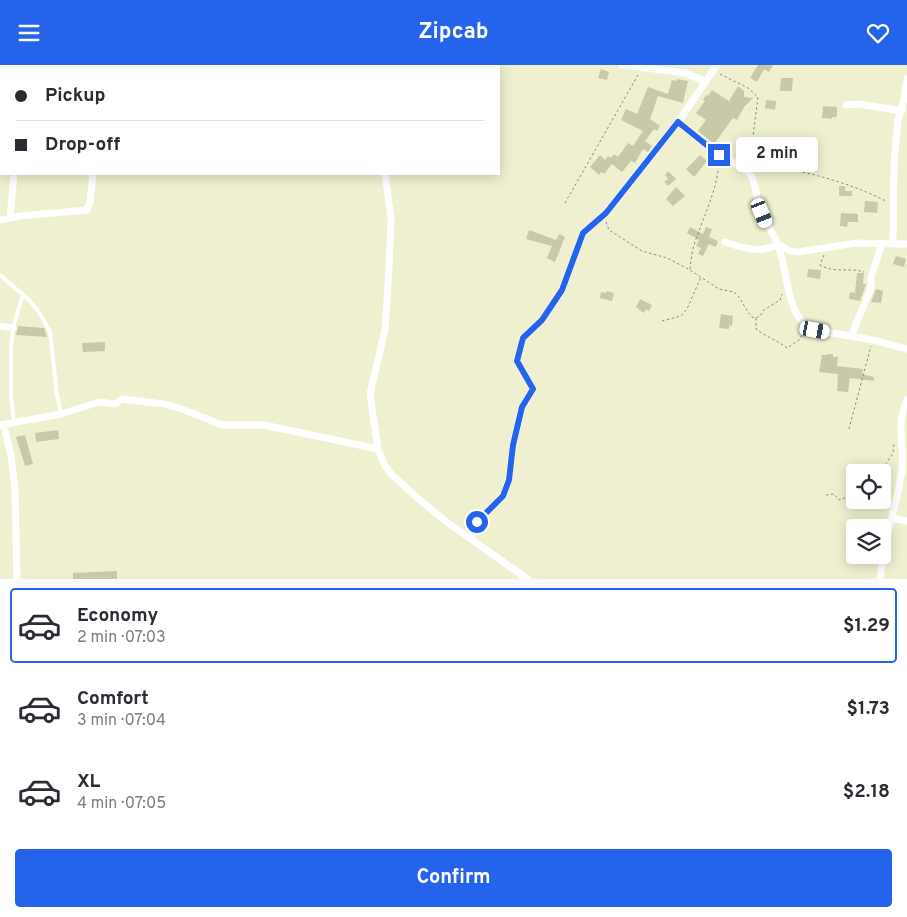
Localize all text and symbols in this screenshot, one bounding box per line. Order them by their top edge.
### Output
icon: menu [15,19,43,47]
text: Zipcab [419,19,488,46]
icon: heart [864,19,892,47]
text: Pickup [45,84,105,108]
text: Drop-off [45,133,120,157]
callout: 2 min [736,137,819,173]
route end [708,144,730,166]
text: 2 min [756,144,798,164]
car [749,196,774,230]
car [798,320,831,340]
map controls [846,464,891,564]
button: locate [846,464,891,509]
route start [466,511,488,533]
button: layers [846,519,891,564]
icon: car [17,603,62,648]
text: Economy [77,604,158,628]
text: $1.29 [843,614,890,638]
text: 2 min · 07:03 [77,628,166,648]
icon: car [17,686,62,731]
text: Comfort [77,687,149,711]
text: $1.73 [847,697,890,721]
text: 3 min · 07:04 [77,711,166,731]
icon: car [17,769,62,814]
text: XL [77,770,100,794]
text: $2.18 [843,780,890,804]
text: 4 min · 07:05 [77,794,166,814]
button: Confirm [15,849,892,907]

